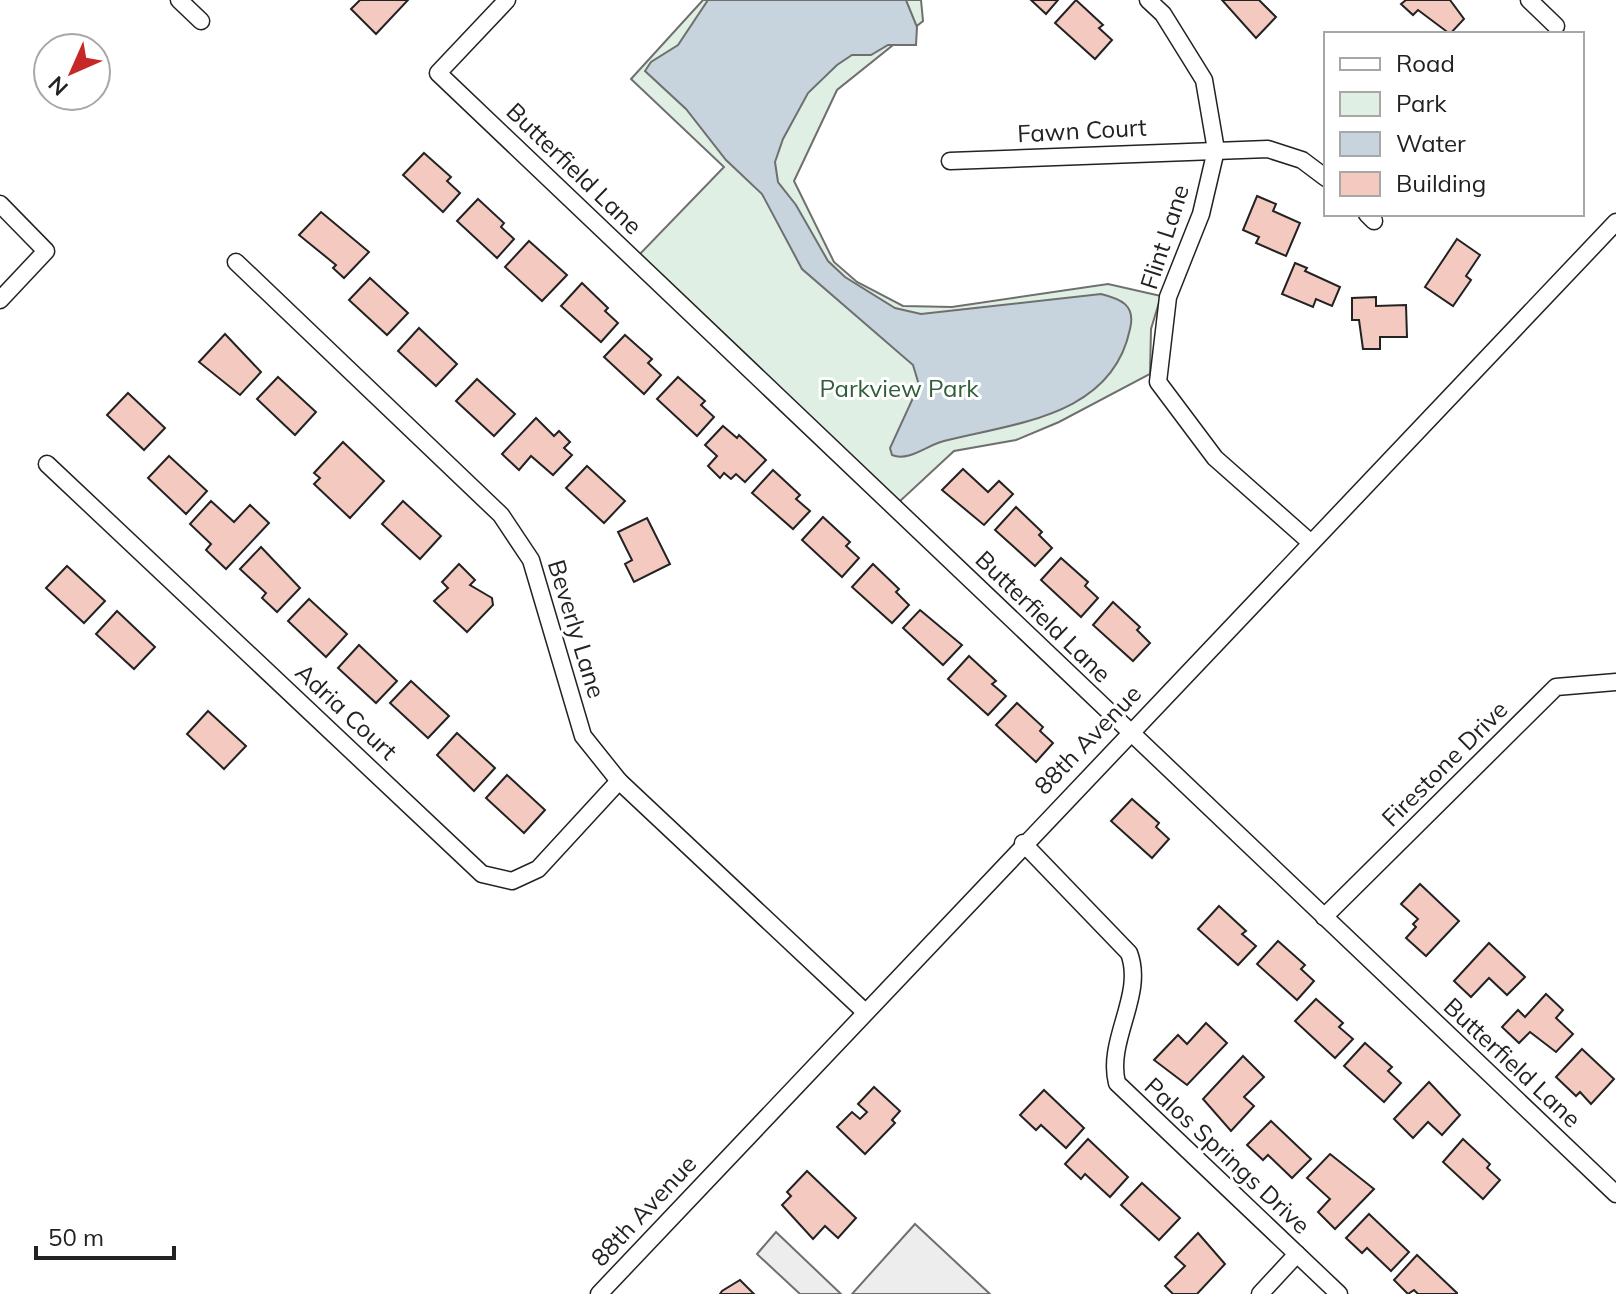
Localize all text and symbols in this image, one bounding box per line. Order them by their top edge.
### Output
north arrow [32,32,112,112]
legend [1324,32,1584,216]
text: Road [1396,48,1455,78]
text: N [42,70,74,102]
text: Park [1396,88,1447,118]
street label: Butterfield Lane [501,96,649,240]
street label: Fawn Court [1017,112,1147,148]
text: Water [1396,128,1466,158]
text: Building [1396,168,1486,198]
street label: Flint Lane [1133,181,1195,293]
park label: Parkview Park [819,373,979,403]
street label: Butterfield Lane [970,544,1118,688]
street label: Beverly Lane [542,556,612,701]
street label: Adria Court [290,657,404,766]
street label: 88th Avenue [1027,678,1147,800]
street label: Firestone Drive [1375,694,1514,833]
street label: Butterfield Lane [1438,991,1588,1134]
street label: Palos Springs Drive [1139,1071,1317,1240]
street label: 88th Avenue [584,1148,702,1272]
scale bar [36,1210,174,1260]
text: 50 m [48,1222,104,1252]

